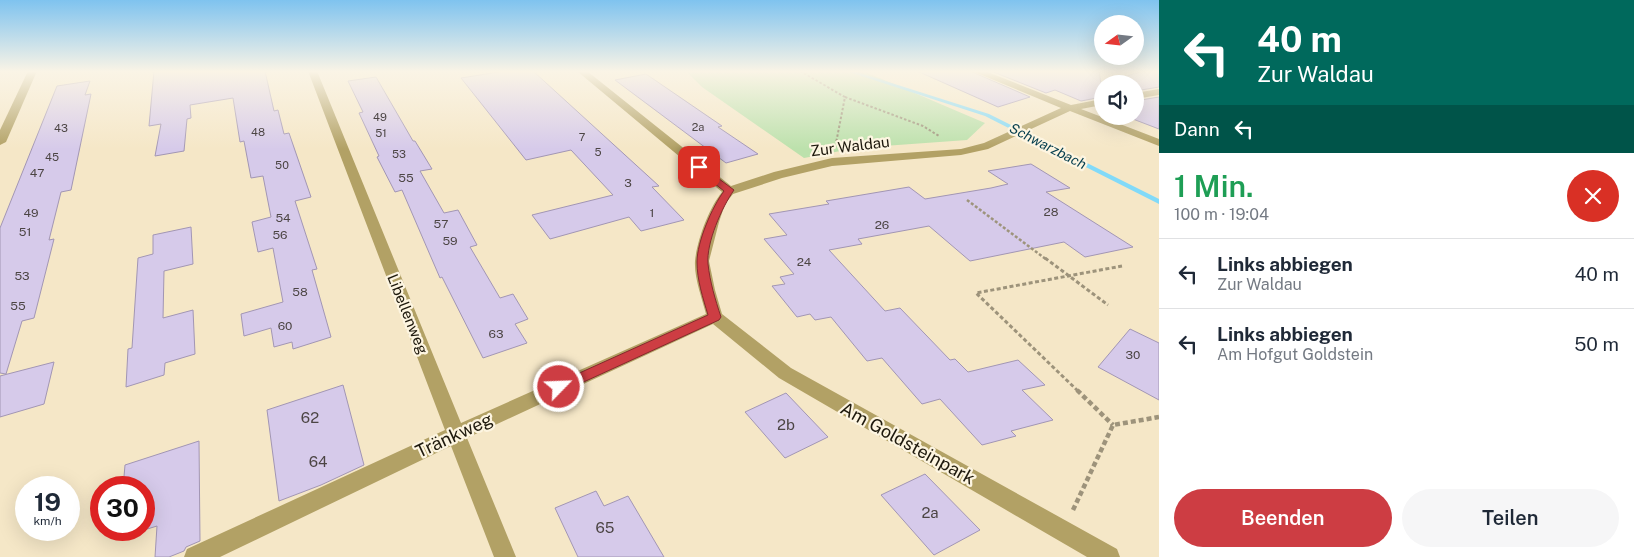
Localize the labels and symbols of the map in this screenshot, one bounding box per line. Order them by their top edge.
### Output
north arrow [1094,15,1144,65]
house number: 49 [373,111,387,123]
water label: Schwarzbach [1007,120,1089,172]
house number: 2a [692,121,704,133]
house number: 43 [54,122,68,134]
house number: 48 [251,126,265,138]
house number: 51 [375,127,387,139]
house number: 7 [579,131,586,143]
street label: Zur Waldau [809,133,891,159]
house number: 5 [594,146,602,158]
pin [678,146,720,188]
house number: 53 [392,148,406,160]
house number: 45 [45,151,59,163]
house number: 50 [275,159,289,171]
house number: 47 [30,166,44,180]
house number: 55 [398,171,414,185]
house number: 3 [624,176,632,190]
house number: 28 [1044,205,1059,219]
house number: 49 [23,206,39,220]
house number: 1 [650,206,654,220]
house number: 54 [275,211,291,225]
house number: 57 [434,217,448,231]
house number: 26 [875,218,889,232]
house number: 51 [19,225,31,239]
house number: 56 [272,228,288,242]
house number: 59 [442,234,458,248]
house number: 24 [797,255,812,269]
house number: 53 [14,269,30,283]
street label: Libellenweg [384,272,432,356]
house number: 58 [292,285,308,299]
house number: 55 [10,299,26,313]
house number: 60 [278,319,292,333]
house number: 63 [489,327,503,341]
house number: 30 [1126,348,1140,362]
position arrow [532,360,584,412]
street label: Am Goldsteinpark [837,397,979,489]
street label: Tränkweg [412,408,496,462]
house number: 62 [301,409,319,426]
house number: 2b [777,416,795,433]
house number: 64 [309,453,327,470]
speed limit sign: 30 [90,476,155,541]
house number: 2a [921,504,939,521]
house number: 65 [596,519,614,536]

